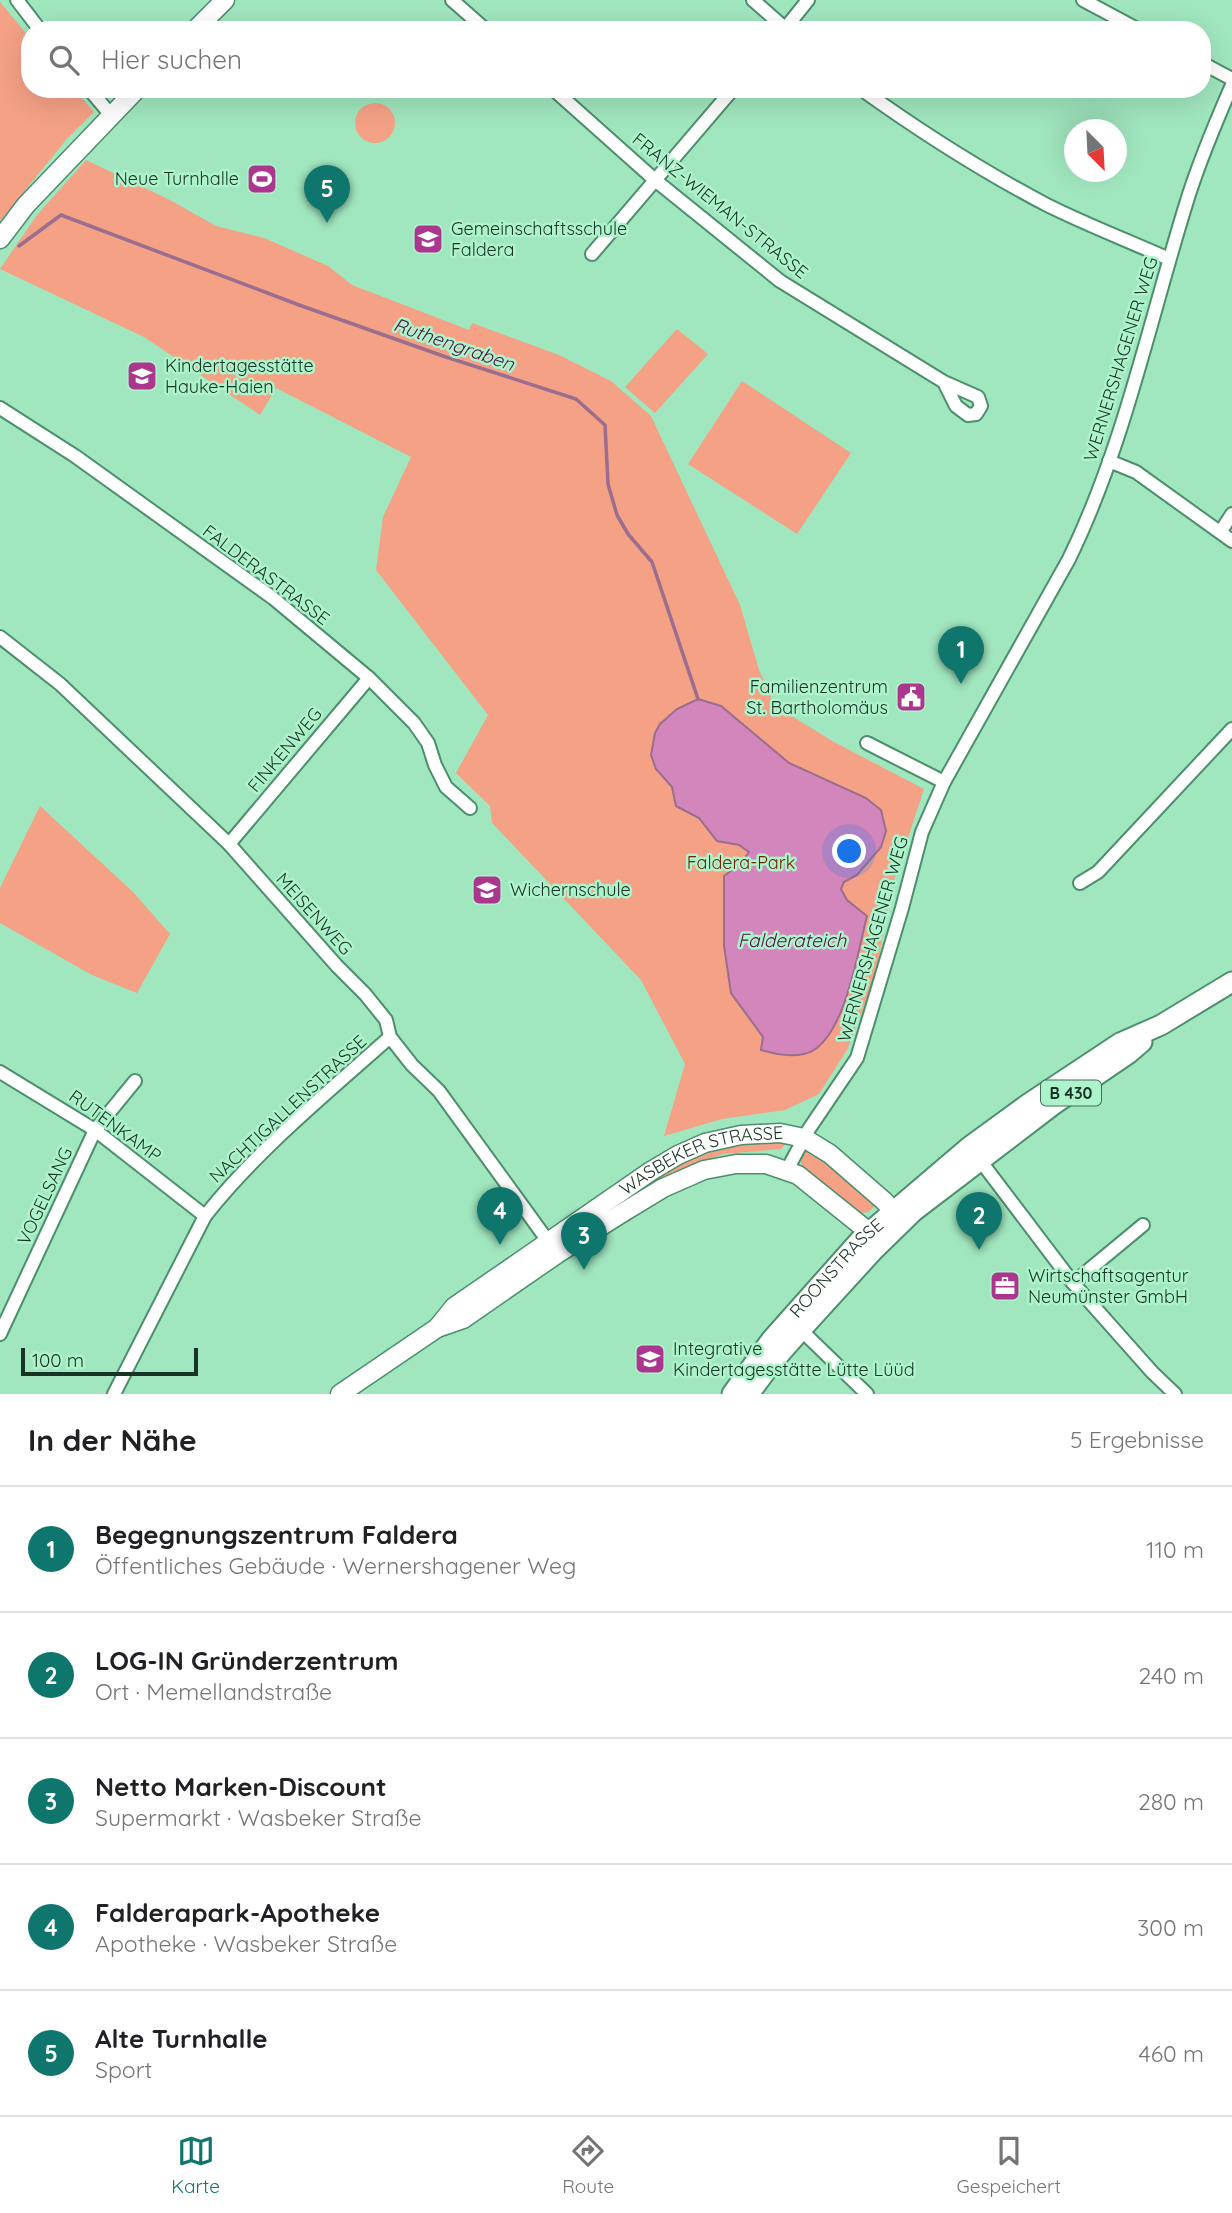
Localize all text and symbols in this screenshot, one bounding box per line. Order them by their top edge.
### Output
search box [21,21,1211,98]
icon: search [45,41,83,79]
text: Hier suchen [101,43,242,76]
north arrow [1064,119,1127,182]
street label: FRANZ-WIEMAN-STRASSE [628,128,813,284]
sports icon: Neue Turnhalle [245,162,279,196]
pin: 5 [304,165,350,223]
place label: Neue Turnhalle [115,167,239,190]
place label: Gemeinschaftsschule Faldera [451,217,627,261]
school or university icon: Gemeinschaftsschule Faldera [411,222,445,256]
street label: WERNERSHAGENER WEG [1078,254,1163,464]
water label: Ruthengraben [391,312,518,376]
place label: Kindertagesstätte Hauke-Haien [165,354,314,398]
school or university icon: Kindertagesstätte Hauke-Haien [125,359,159,393]
street label: FALDERASTRASSE [198,519,334,630]
pin: 1 [938,626,984,684]
place label: Familienzentrum St. Bartholomäus [746,675,888,719]
public building icon: Familienzentrum St. Bartholomäus [894,680,928,714]
street label: FINKENWEG [243,703,327,797]
street label: WERNERSHAGENER WEG [832,833,913,1044]
your location [832,834,866,868]
park label: Faldera-Park [687,851,795,874]
street label: MEISENWEG [271,868,357,960]
school or university icon: Wichernschule [470,873,504,907]
place label: Wichernschule [510,878,631,901]
water label: Falderateich [738,928,848,952]
street label: NACHTIGALLENSTRASSE [204,1030,371,1187]
road number: B 430 [1041,1080,1101,1106]
street label: RUTENKAMP [65,1084,166,1167]
street label: WASBEKER STRASSE [615,1121,784,1200]
street label: VOGELSANG [12,1143,77,1248]
pin: 4 [477,1187,523,1245]
pin: 2 [956,1192,1002,1250]
pin: 3 [561,1212,607,1270]
street label: ROONSTRASSE [784,1213,888,1322]
place label: Wirtschaftsagentur Neumünster GmbH [1028,1264,1189,1308]
office icon: Wirtschaftsagentur Neumünster GmbH [988,1269,1022,1303]
place label: Integrative Kindertagesstätte Lütte Lüüd [673,1337,915,1381]
school or university icon: Integrative Kindertagesstätte Lütte Lüüd [633,1342,667,1376]
scale bar [21,1345,198,1377]
text: 100 m [32,1348,84,1372]
text: In der Nähe [28,1421,197,1459]
text: 5 Ergebnisse [1070,1425,1204,1454]
text: Begegnungszentrum Faldera [95,1518,458,1551]
text: 1 [47,1535,55,1564]
text: 110 m [1146,1535,1204,1564]
text: Öffentliches Gebäude · Wernershagener Weg [95,1551,576,1580]
text: LOG-IN Gründerzentrum [95,1644,398,1677]
text: 2 [44,1661,58,1690]
text: 240 m [1139,1661,1204,1690]
text: Ort · Memellandstraße [95,1677,332,1706]
text: Netto Marken-Discount [95,1770,387,1803]
text: 3 [45,1787,57,1816]
text: 280 m [1138,1787,1204,1816]
text: Supermarkt · Wasbeker Straße [95,1803,422,1832]
text: Falderapark-Apotheke [95,1896,380,1929]
text: 4 [44,1913,58,1942]
text: 300 m [1137,1913,1204,1942]
text: Apotheke · Wasbeker Straße [95,1929,397,1958]
text: Alte Turnhalle [95,2022,268,2055]
text: 5 [44,2039,58,2068]
text: 460 m [1139,2039,1204,2068]
text: Sport [95,2055,152,2084]
tab: Karte [171,2132,220,2198]
tab: Route [562,2132,614,2198]
tab: Gespeichert [957,2132,1061,2198]

